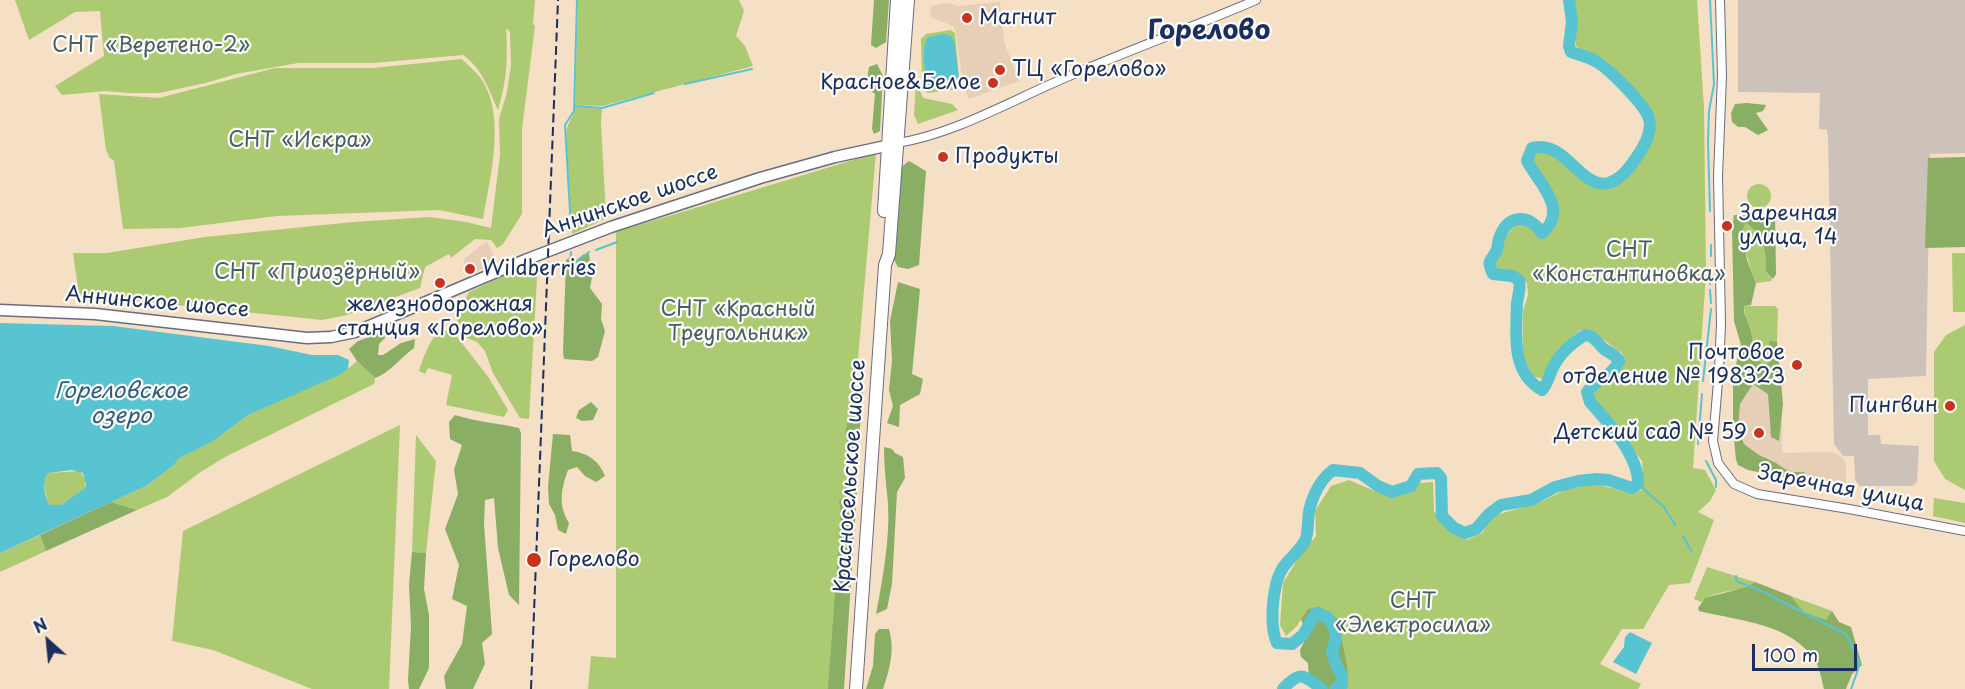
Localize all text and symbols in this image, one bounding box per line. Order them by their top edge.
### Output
place label: Магнит [979,5,1056,31]
marker: Магнит [960,11,974,25]
district label: Горелово [1148,16,1270,48]
park label: СНТ «Веретено-2» [52,33,250,59]
place label: ТЦ «Горелово» [1012,57,1166,83]
marker: ТЦ «Горелово» [993,63,1007,77]
place label: Красное&Белое [820,70,981,96]
marker: Красное&Белое [986,76,1000,90]
park label: СНТ «Искра» [228,128,372,154]
place label: Продукты [955,144,1059,170]
marker: Продукты [936,150,950,164]
street label: Аннинское шоссе [539,160,721,244]
place label: Заречная улица, 14 [1739,201,1838,251]
marker: Заречная улица, 14 [1720,219,1734,233]
park label: СНТ «Константиновка» [1532,238,1726,288]
place label: Wildberries [482,256,596,282]
park label: СНТ «Приозёрный» [214,260,420,286]
marker: Wildberries [463,262,477,276]
marker: железнодорожная станция «Горелово» [433,276,447,290]
street label: Аннинское шоссе [64,282,250,324]
place label: железнодорожная станция «Горелово» [337,292,543,342]
park label: СНТ «Красный Треугольник» [660,297,816,347]
place label: Почтовое отделение № 198323 [1562,340,1785,390]
street label: Красносельское шоссе [830,358,872,594]
marker: Почтовое отделение № 198323 [1790,358,1804,372]
water label: Гореловское озеро [54,379,188,430]
place label: Пингвин [1849,393,1938,419]
marker: Пингвин [1943,399,1957,413]
place label: Детский сад № 59 [1554,420,1747,446]
marker: Детский сад № 59 [1752,426,1766,440]
street label: Заречная улица [1756,461,1926,517]
place label: Горелово [548,547,640,573]
marker: Горелово [525,551,543,569]
park label: СНТ «Электросила» [1335,589,1491,639]
north arrow [18,611,78,671]
text: N [29,611,51,639]
scale bar [1755,632,1860,670]
text: 100 m [1763,641,1818,668]

